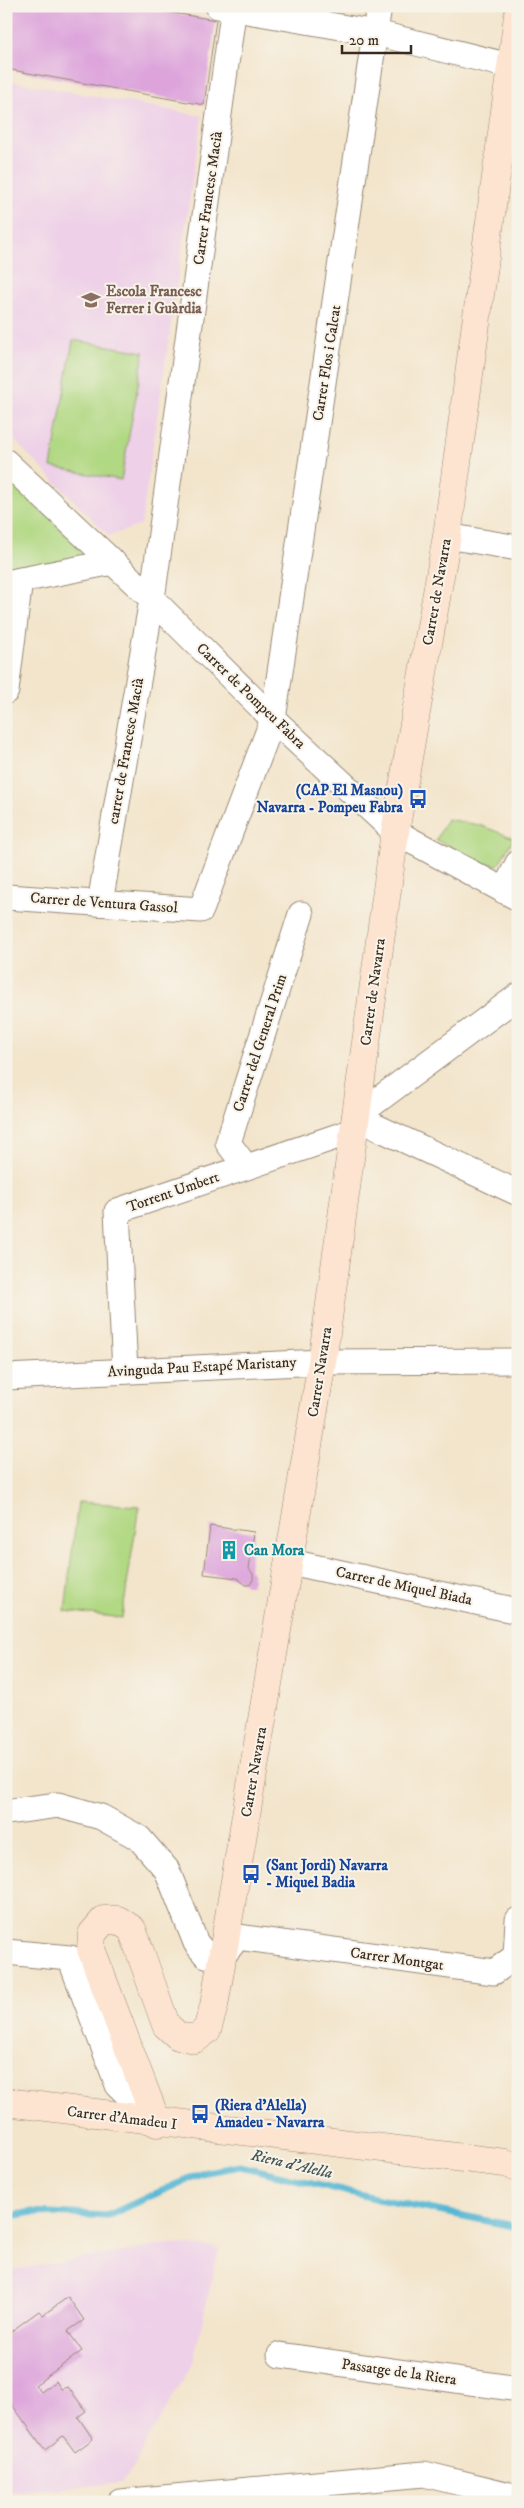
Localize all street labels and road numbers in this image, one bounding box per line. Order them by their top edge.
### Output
street label: Carrer Francesc Macià [189,129,227,266]
street label: Carrer Flos i Calcat [308,303,346,422]
street label: Carrer de Navarra [418,536,456,647]
street label: Carrer de Pompeu Fabra [192,639,310,754]
street label: carrer de Francesc Macià [104,676,148,826]
street label: Carrer de Ventura Gassol [30,888,179,918]
street label: Carrer de Navarra [356,936,390,1047]
street label: Carrer del General Prim [229,972,291,1114]
street label: Torrent Umbert [124,1167,222,1217]
street label: Carrer Navarra [303,1325,337,1419]
street label: Avinguda Pau Estapé Maristany [107,1353,298,1381]
street label: Carrer de Miquel Biada [334,1562,475,1610]
street label: Carrer Navarra [237,1725,271,1819]
street label: Carrer Montgat [349,1943,445,1975]
street label: Carrer d'Amadeu I [66,2102,178,2134]
street label: Passatge de la Riera [340,2355,458,2390]

